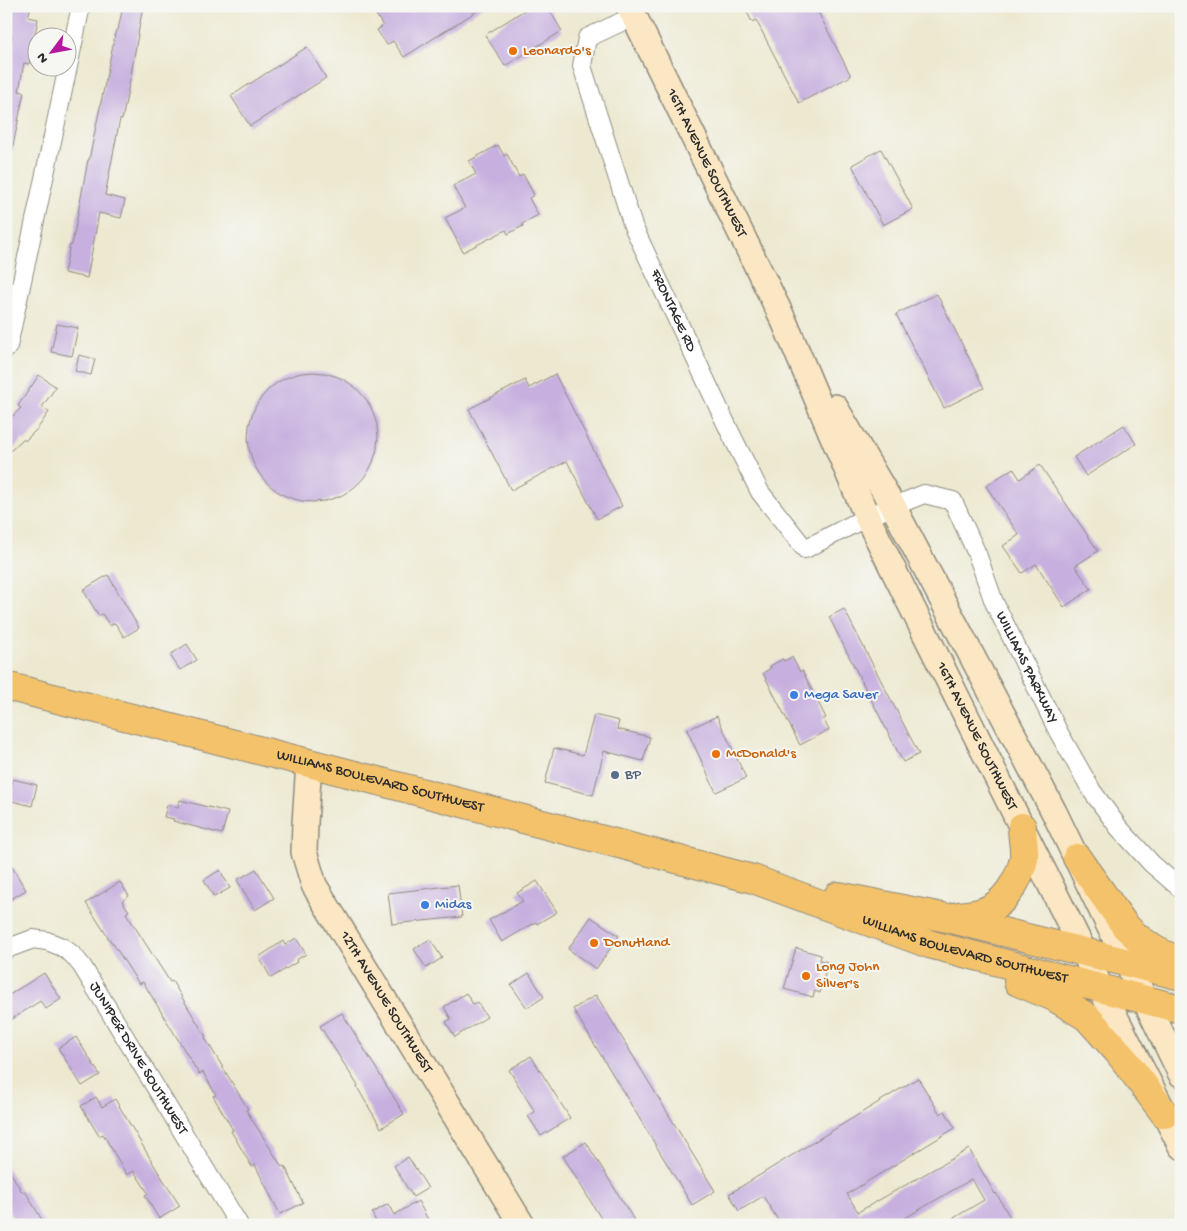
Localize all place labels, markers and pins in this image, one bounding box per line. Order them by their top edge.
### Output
place label: Leonardo's [523,42,591,60]
marker: Leonardo's [507,45,519,57]
place label: Mega Saver [804,686,879,704]
marker: Mega Saver [788,689,800,701]
place label: McDonald's [726,745,796,763]
marker: McDonald's [710,748,722,760]
place label: BP [624,766,642,784]
marker: BP [609,769,621,781]
place label: Midas [435,896,472,914]
marker: Midas [419,899,431,911]
place label: Donutland [603,934,671,952]
marker: Donutland [588,937,600,949]
place label: Long John Silver's [816,958,879,993]
marker: Long John Silver's [800,970,812,982]

